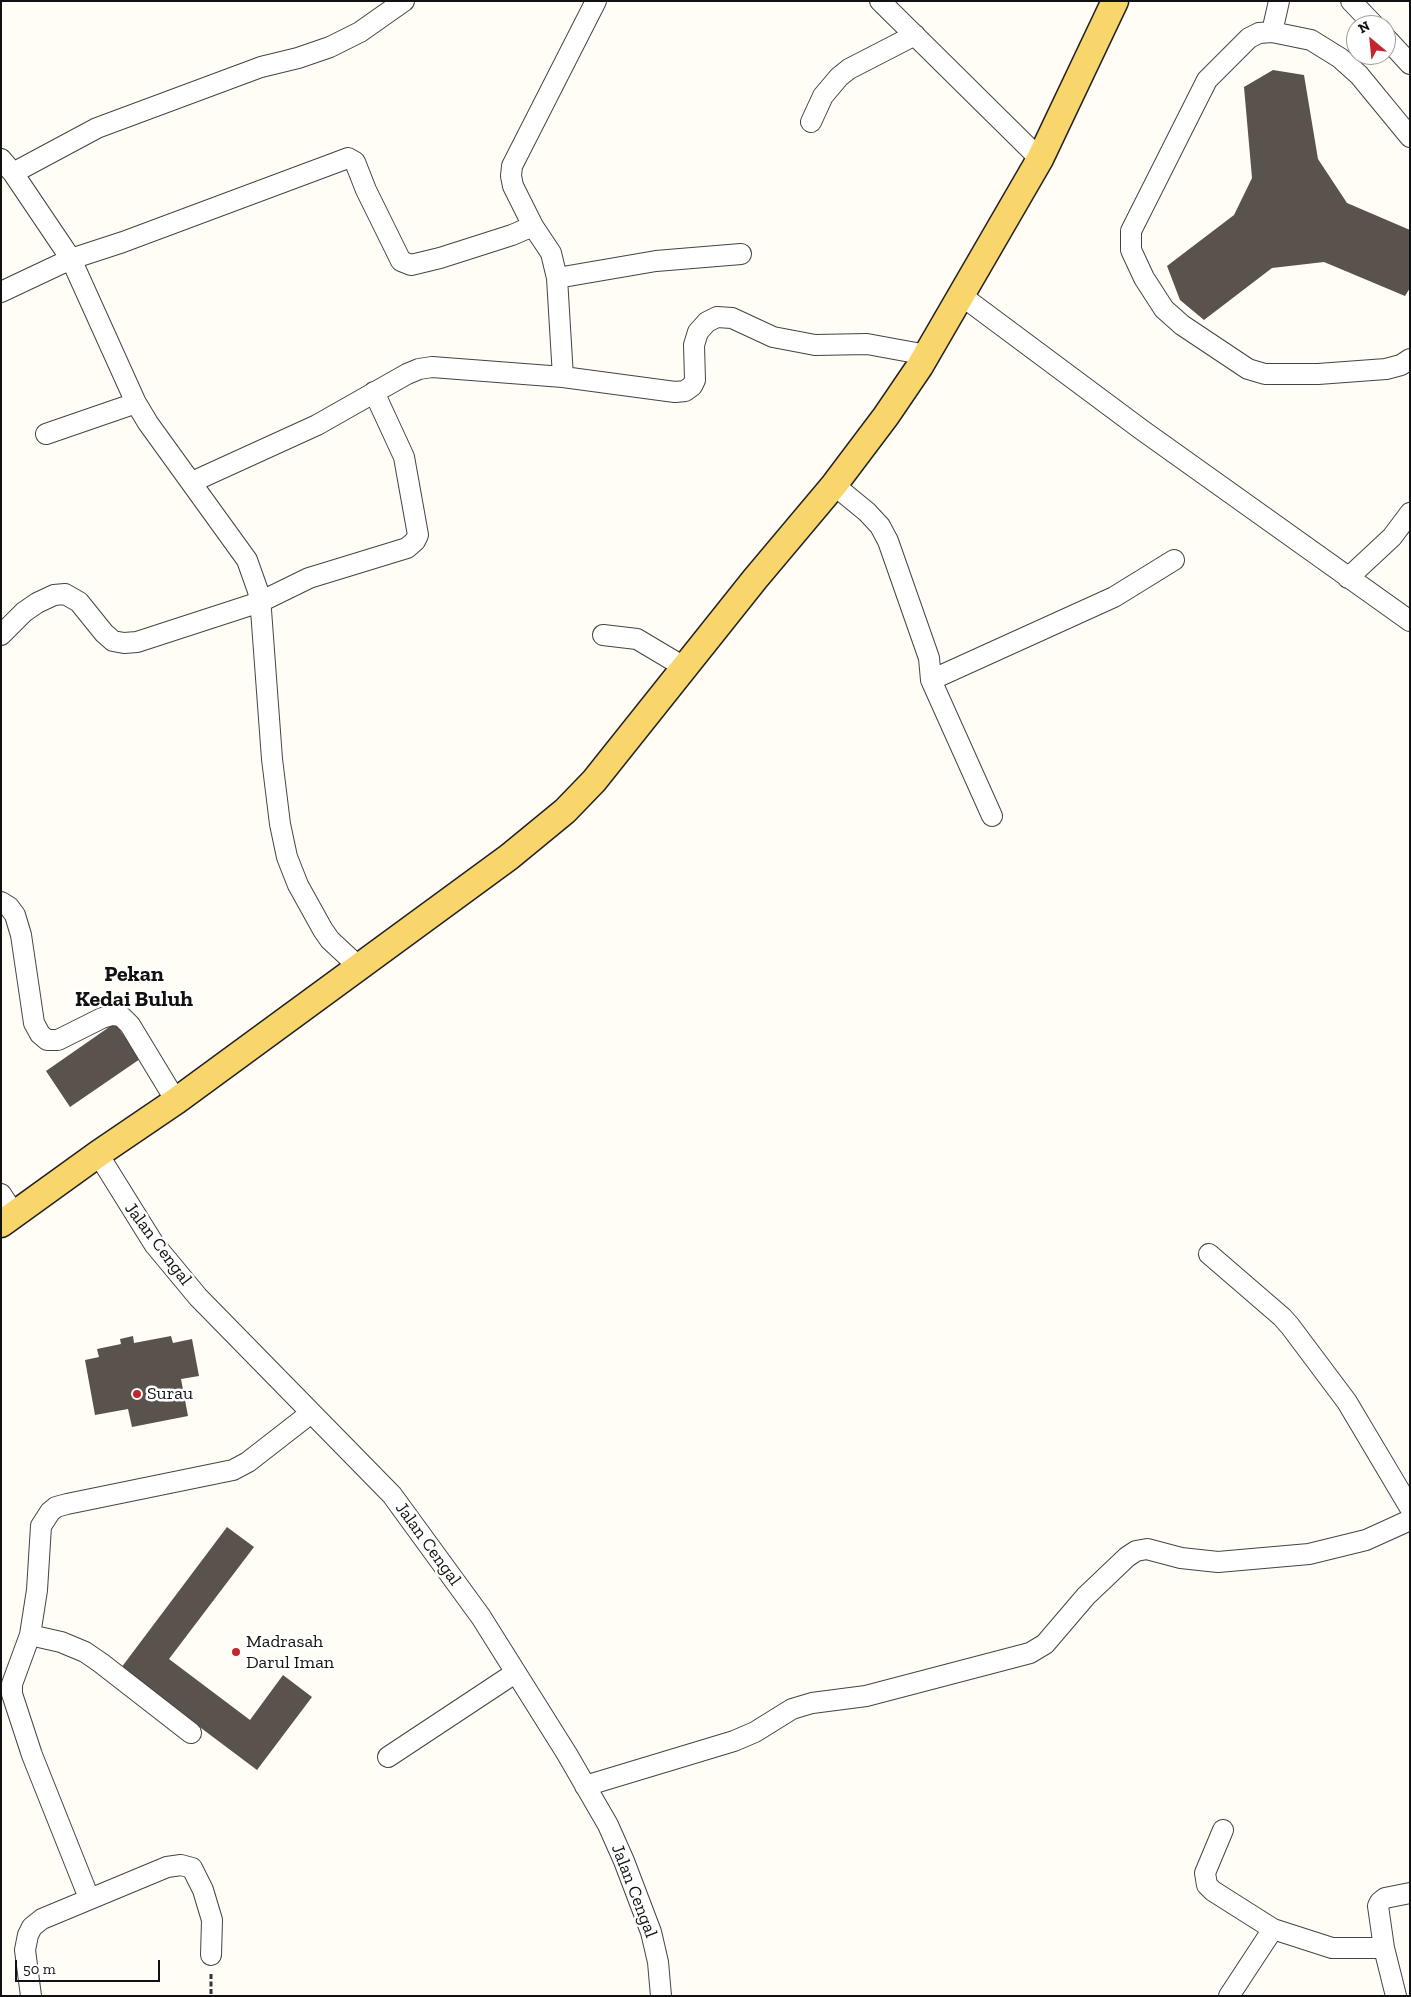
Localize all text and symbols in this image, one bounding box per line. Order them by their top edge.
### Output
north arrow [1346,15,1396,65]
text: N [1355,17,1373,37]
district label: Pekan Kedai Buluh [75,962,193,1014]
street label: Jalan Cengal [120,1198,196,1290]
place label: Surau [147,1383,193,1405]
marker: Surau [131,1388,143,1400]
street label: Jalan Cengal [390,1498,466,1590]
place label: Madrasah Darul Iman [246,1631,334,1674]
marker: Madrasah Darul Iman [230,1646,242,1658]
street label: Jalan Cengal [606,1841,662,1941]
scale bar [18,1950,162,1982]
text: 50 m [23,1960,56,1978]

